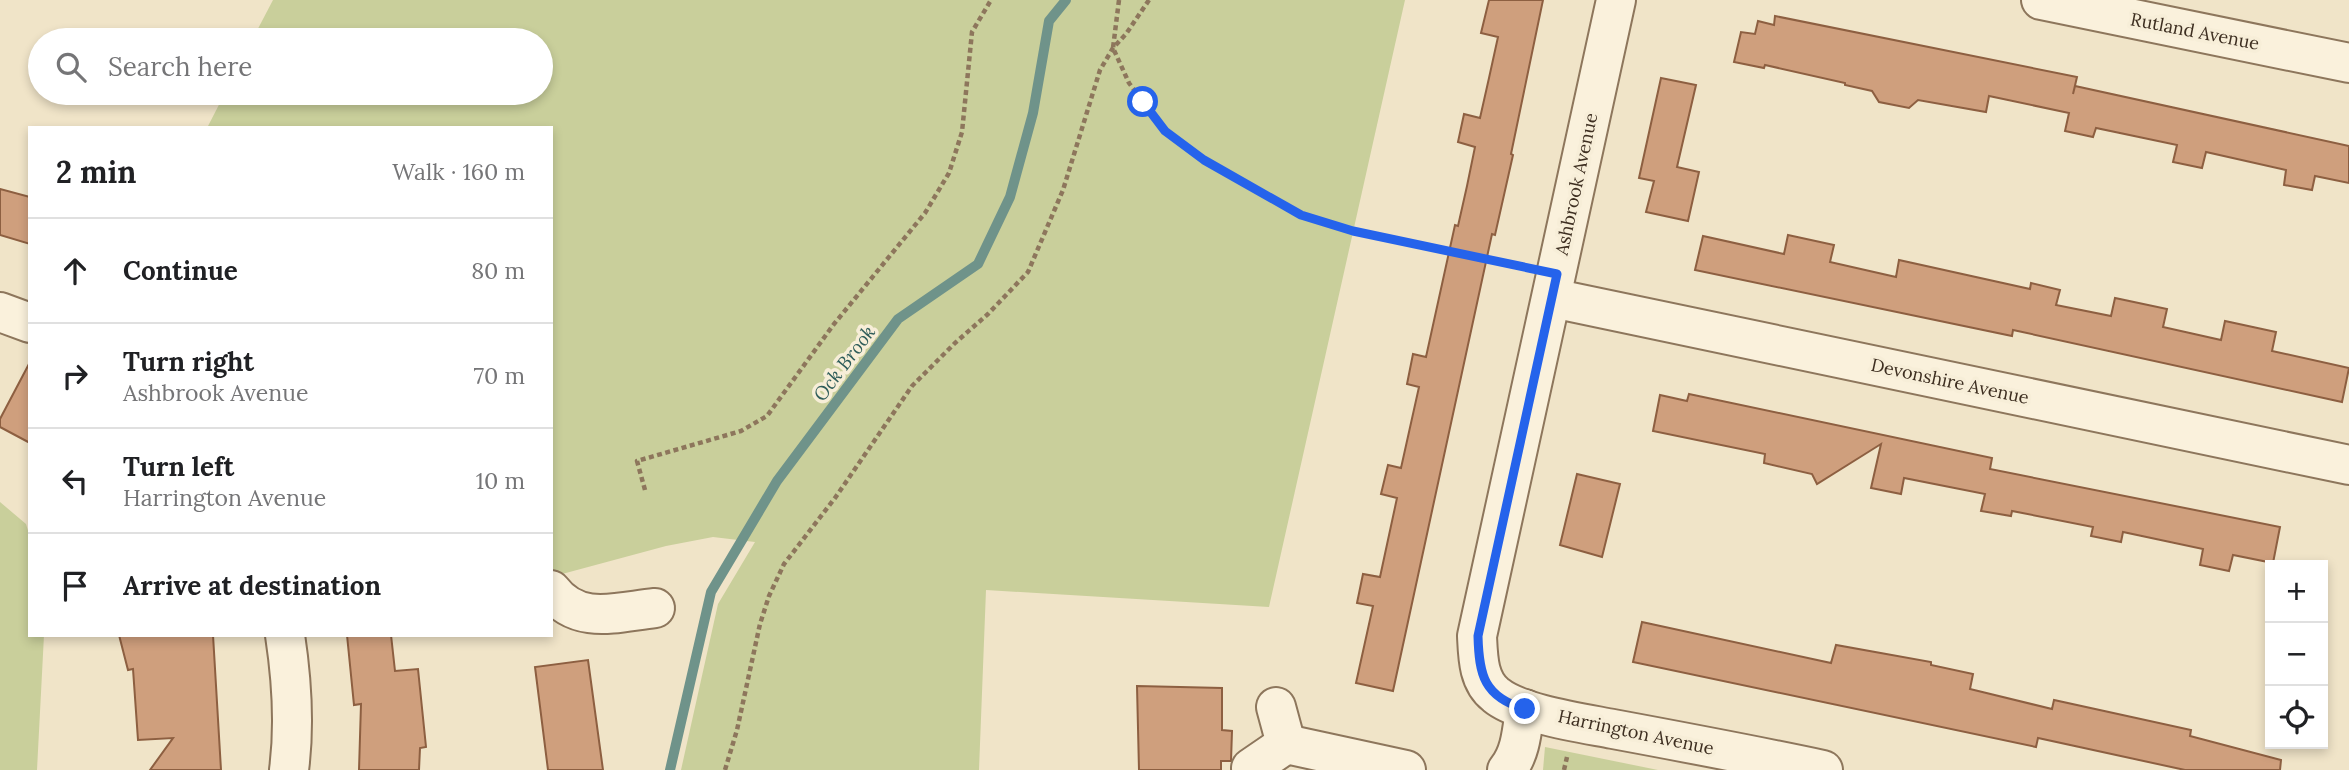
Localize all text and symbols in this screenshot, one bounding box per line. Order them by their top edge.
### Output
street label: Rutland Avenue [2129,7,2262,55]
search box [28,28,553,105]
icon: search [52,48,90,86]
text: Search here [108,50,252,83]
route start [1127,86,1158,117]
street label: Ashbrook Avenue [1549,110,1602,258]
text: 2 min [56,153,136,191]
text: Walk · 160 m [392,157,525,186]
icon: ahead [56,252,94,290]
text: Continue [123,254,238,287]
text: 80 m [471,256,525,285]
water label: Ock Brook [808,320,880,406]
text: Turn right [123,345,254,378]
street label: Devonshire Avenue [1869,353,2031,409]
icon: right [56,357,94,395]
text: 70 m [474,361,525,390]
text: Ashbrook Avenue [123,378,308,407]
text: Turn left [123,450,234,483]
icon: left [56,462,94,500]
text: 10 m [476,466,525,495]
text: Harrington Avenue [123,483,326,512]
map controls [2265,560,2328,749]
button: + [2265,560,2328,623]
icon: arrive [56,567,94,605]
text: Arrive at destination [123,569,381,602]
button: − [2265,623,2328,686]
button: locate [2265,686,2328,749]
route end [1509,693,1540,724]
street label: Harrington Avenue [1556,704,1716,760]

